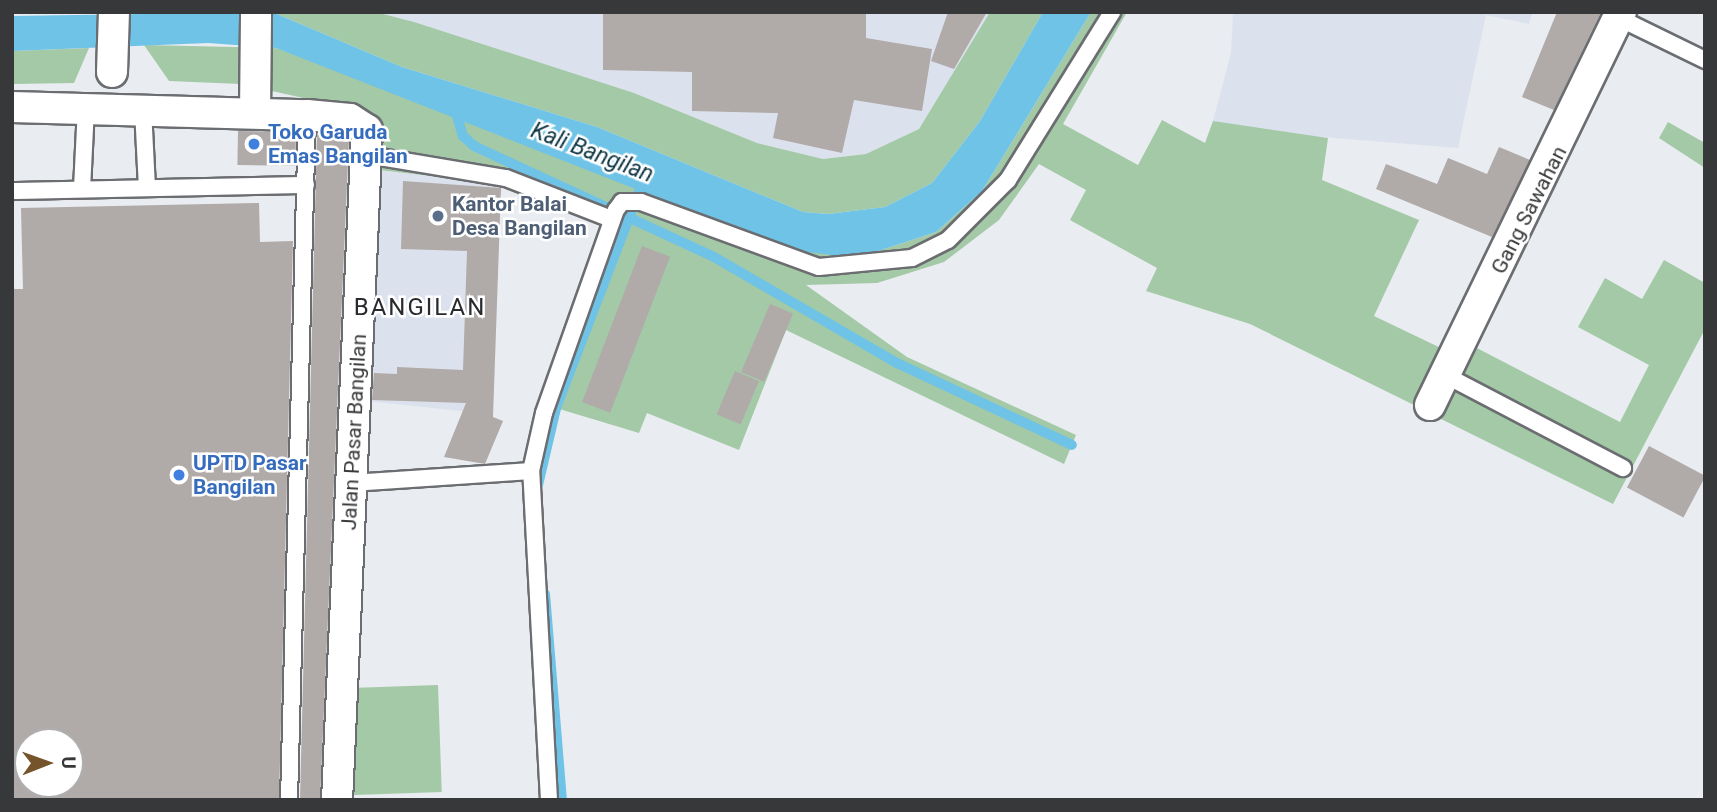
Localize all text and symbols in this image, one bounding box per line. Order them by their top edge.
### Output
water label: Kali Bangilan [527,117,657,189]
place label: Toko Garuda Emas Bangilan [268,119,408,169]
marker: Toko Garuda Emas Bangilan [246,136,262,152]
street label: Gang Sawahan [1486,142,1572,278]
place label: Kantor Balai Desa Bangilan [452,191,587,241]
marker: Kantor Balai Desa Bangilan [430,208,446,224]
district label: BANGILAN [355,294,485,322]
street label: Jalan Pasar Bangilan [336,333,372,531]
place label: UPTD Pasar Bangilan [193,450,307,500]
marker: UPTD Pasar Bangilan [171,467,187,483]
north arrow [14,728,84,798]
text: U [57,756,80,769]

